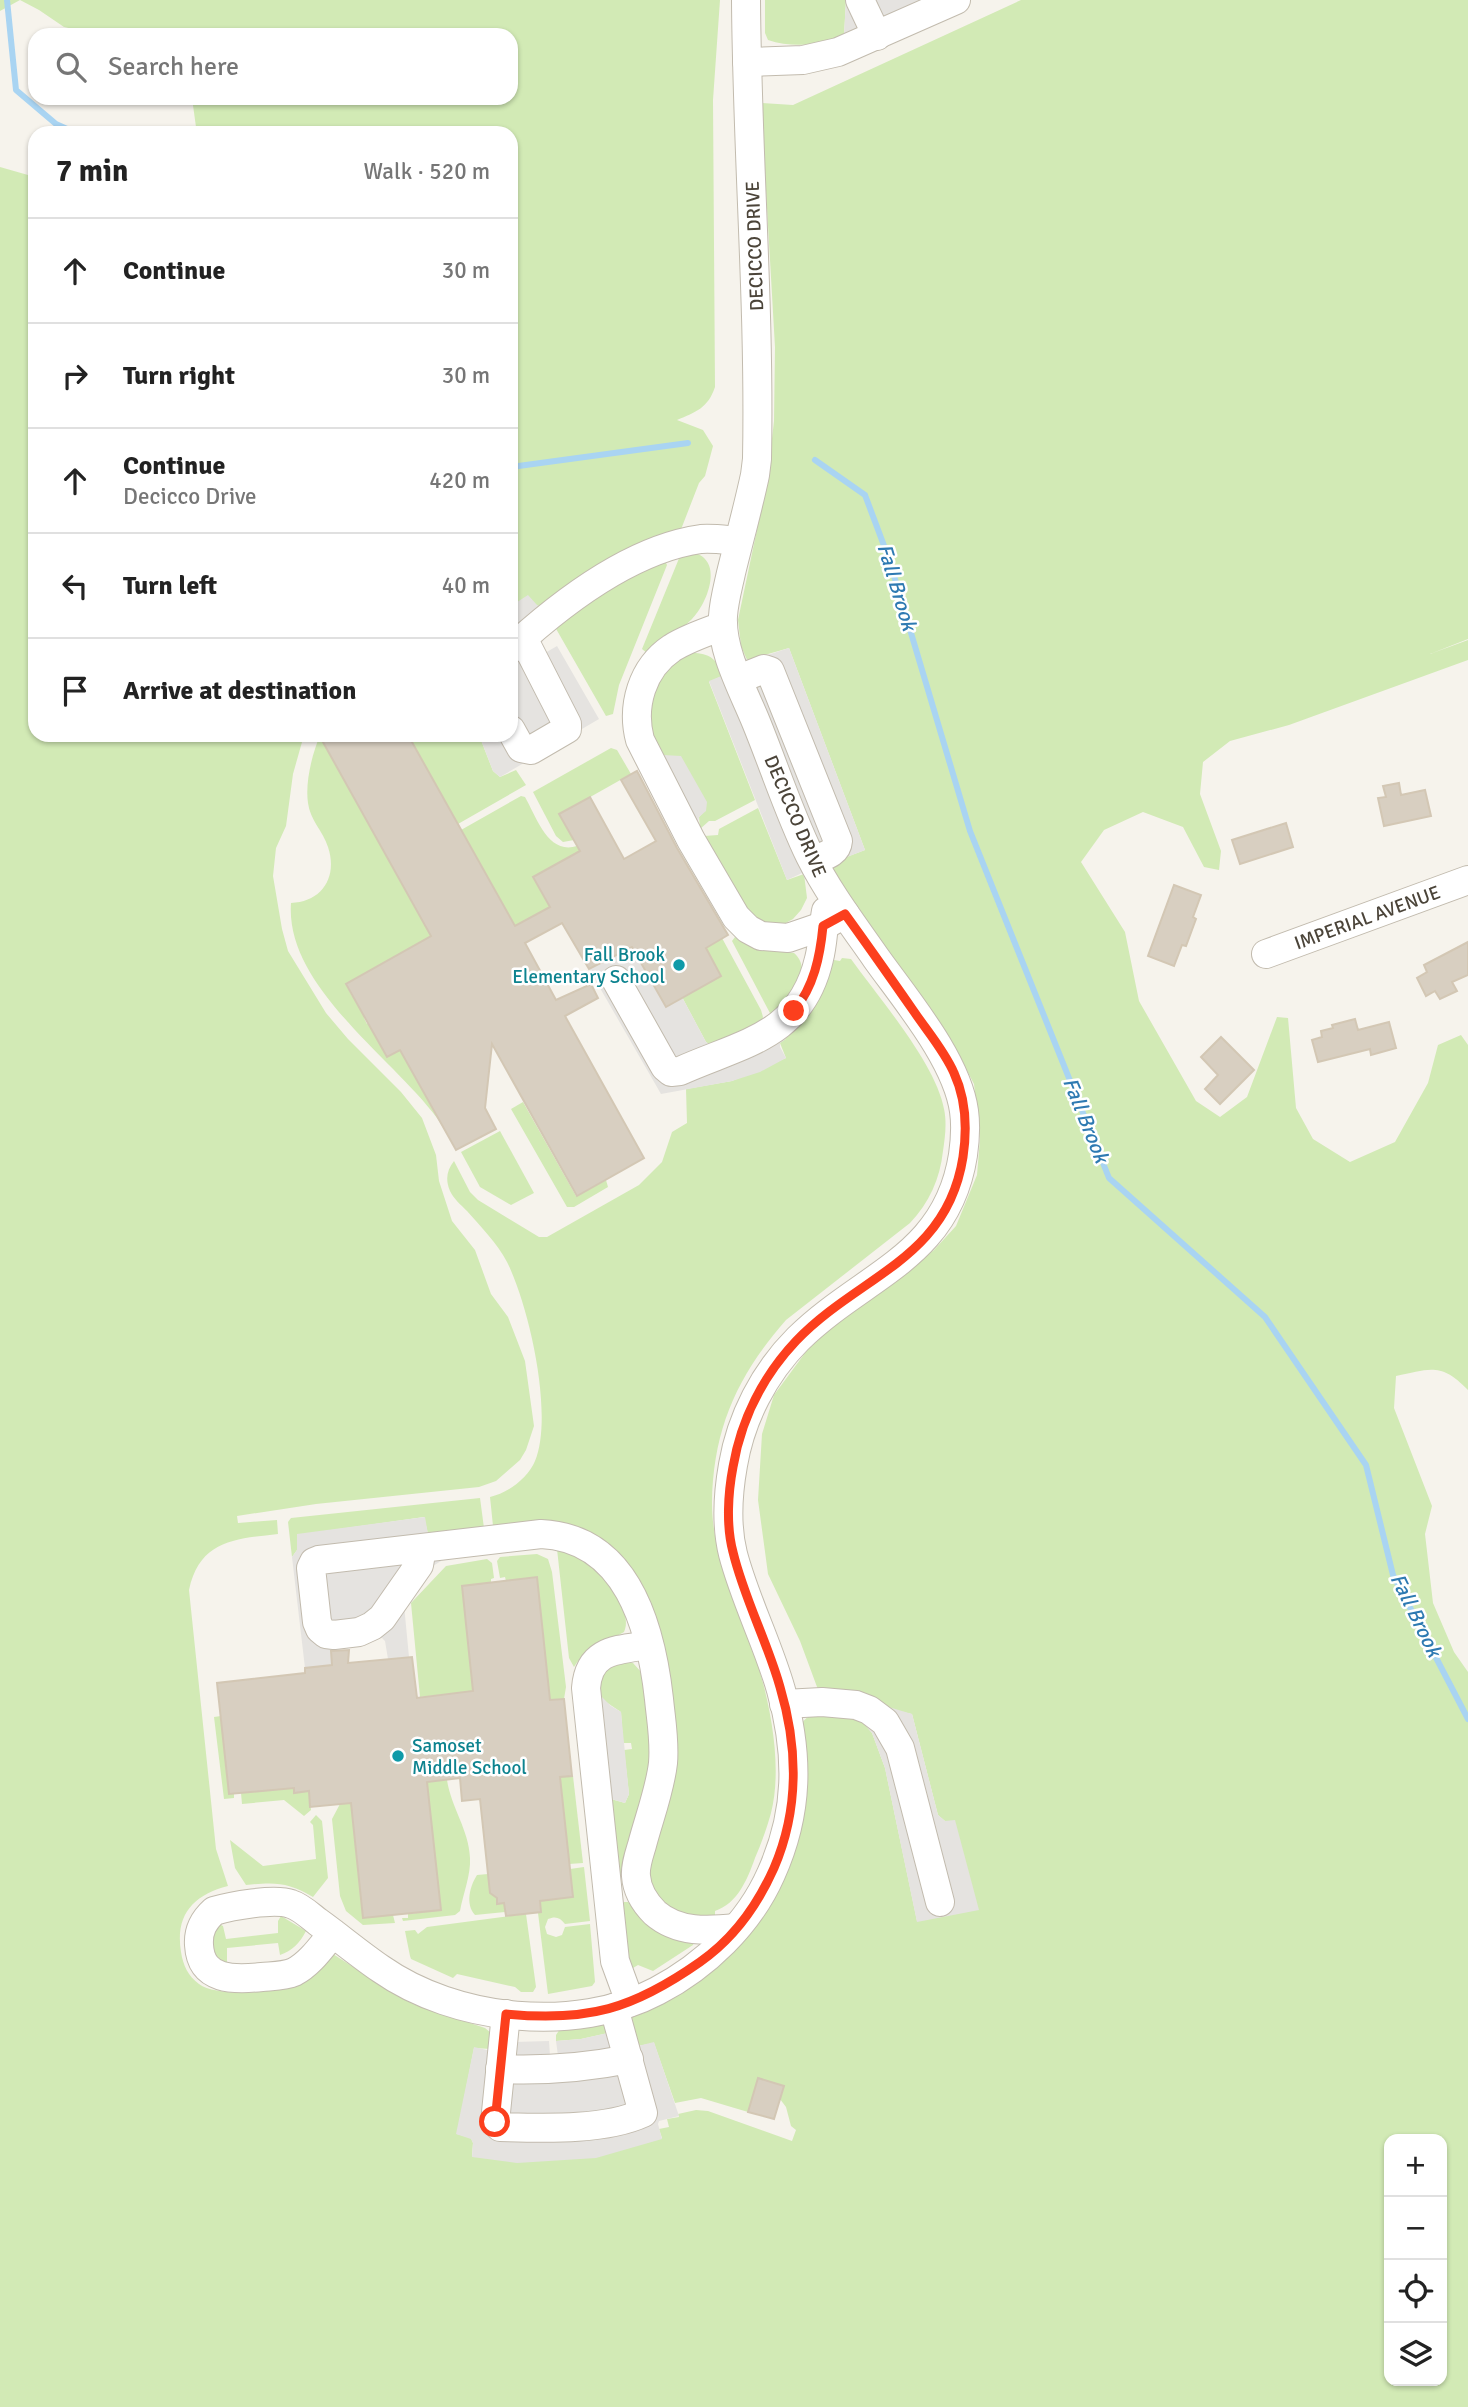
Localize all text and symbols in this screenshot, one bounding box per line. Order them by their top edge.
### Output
search box [28,28,518,105]
icon: search [52,48,90,86]
text: Search here [108,51,239,83]
text: 7 min [56,153,128,190]
text: Walk · 520 m [364,157,490,186]
street label: DECICCO DRIVE [741,180,769,311]
icon: ahead [56,252,94,290]
text: Continue [123,255,225,287]
text: 30 m [442,256,490,285]
icon: right [56,357,94,395]
text: Turn right [123,360,235,392]
text: 30 m [442,361,490,390]
text: Continue [123,450,225,482]
icon: ahead [56,462,94,500]
text: 420 m [429,466,490,495]
text: Decicco Drive [123,482,257,511]
water label: Fall Brook [871,540,923,636]
icon: left [56,567,94,605]
text: Turn left [123,570,217,602]
text: 40 m [442,571,490,600]
icon: arrive [56,672,94,710]
text: Arrive at destination [123,675,356,707]
street label: DECICCO DRIVE [759,752,832,881]
street label: IMPERIAL AVENUE [1291,880,1444,955]
place label: Fall Brook Elementary School [512,943,665,989]
marker: Fall Brook Elementary School [671,957,687,973]
route end [778,995,809,1026]
water label: Fall Brook [1057,1074,1116,1169]
water label: Fall Brook [1385,1569,1448,1663]
place label: Samoset Middle School [412,1734,527,1780]
marker: Samoset Middle School [390,1748,406,1764]
route start [479,2106,510,2137]
map controls [1384,2134,1447,2386]
button: + [1384,2134,1447,2197]
button: − [1384,2197,1447,2260]
button: locate [1384,2260,1447,2323]
button: layers [1384,2323,1447,2386]

